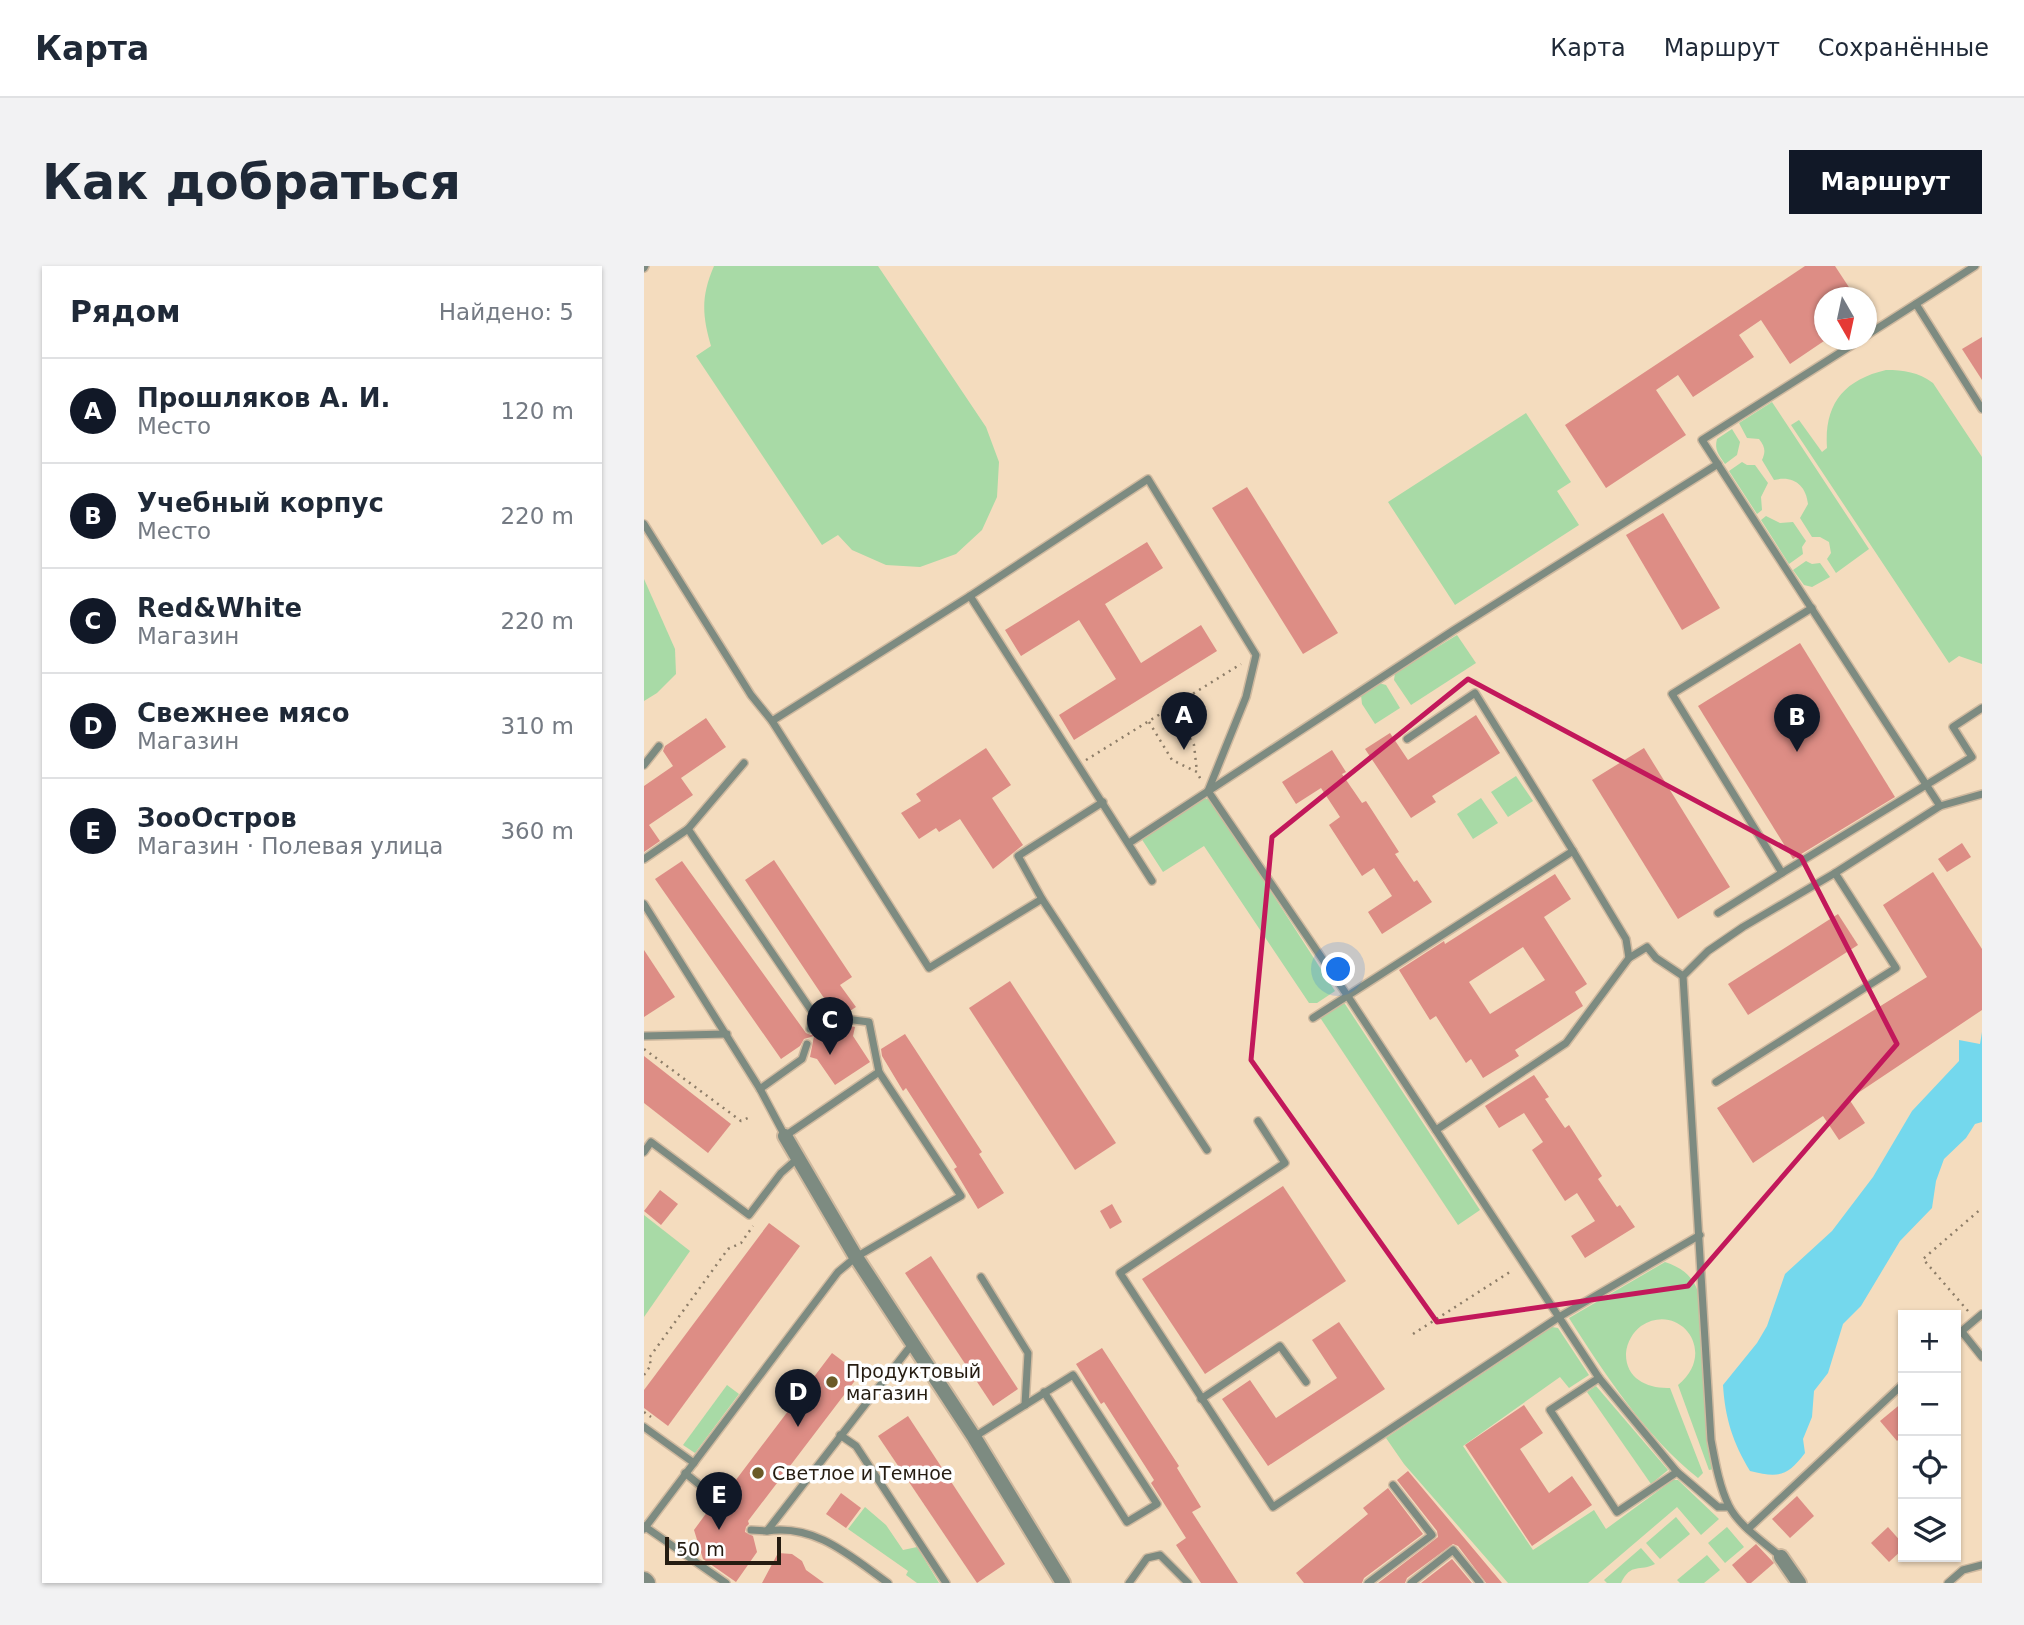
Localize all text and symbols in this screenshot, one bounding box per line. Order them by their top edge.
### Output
text: Карта [35,29,149,68]
text: Карта [1550,34,1626,62]
text: Маршрут [1664,34,1780,62]
text: Сохранённые [1818,34,1989,62]
button: Маршрут [1789,150,1982,214]
text: Как добраться [42,154,461,211]
north arrow [1814,287,1877,350]
text: Рядом [70,294,181,329]
text: Найдено: 5 [439,299,574,325]
text: Прошляков А. И. [137,383,390,413]
text: A [84,398,102,424]
text: 120 m [500,398,574,424]
text: Место [137,413,211,439]
text: Учебный корпус [137,488,384,518]
text: B [84,503,102,529]
text: 220 m [500,503,574,529]
text: Место [137,518,211,544]
text: Red&White [137,593,302,623]
text: C [85,608,101,634]
text: 220 m [500,608,574,634]
text: Магазин [137,623,239,649]
pin: A [1161,692,1207,750]
pin: B [1774,694,1820,752]
text: Свежнее мясо [137,698,350,728]
text: D [83,713,103,739]
text: 310 m [500,713,574,739]
text: Магазин [137,728,239,754]
text: ЗооОстров [137,803,297,833]
text: E [85,818,101,844]
text: 360 m [500,818,574,844]
text: Магазин · Полевая улица [137,833,443,859]
your location [1321,952,1355,986]
pin: C [807,997,853,1055]
map controls [1898,1310,1961,1562]
button: + [1898,1310,1961,1373]
place label: Продуктовый магазин [846,1360,981,1404]
pin: D [775,1369,821,1427]
button: − [1898,1373,1961,1436]
marker: Продуктовый магазин [824,1374,840,1390]
button: locate [1898,1436,1961,1499]
place label: Светлое и Темное [772,1462,952,1484]
marker: Светлое и Темное [750,1465,766,1481]
pin: E [696,1472,742,1530]
button: layers [1898,1499,1961,1562]
scale bar [665,1534,780,1566]
text: 50 m [676,1538,725,1560]

